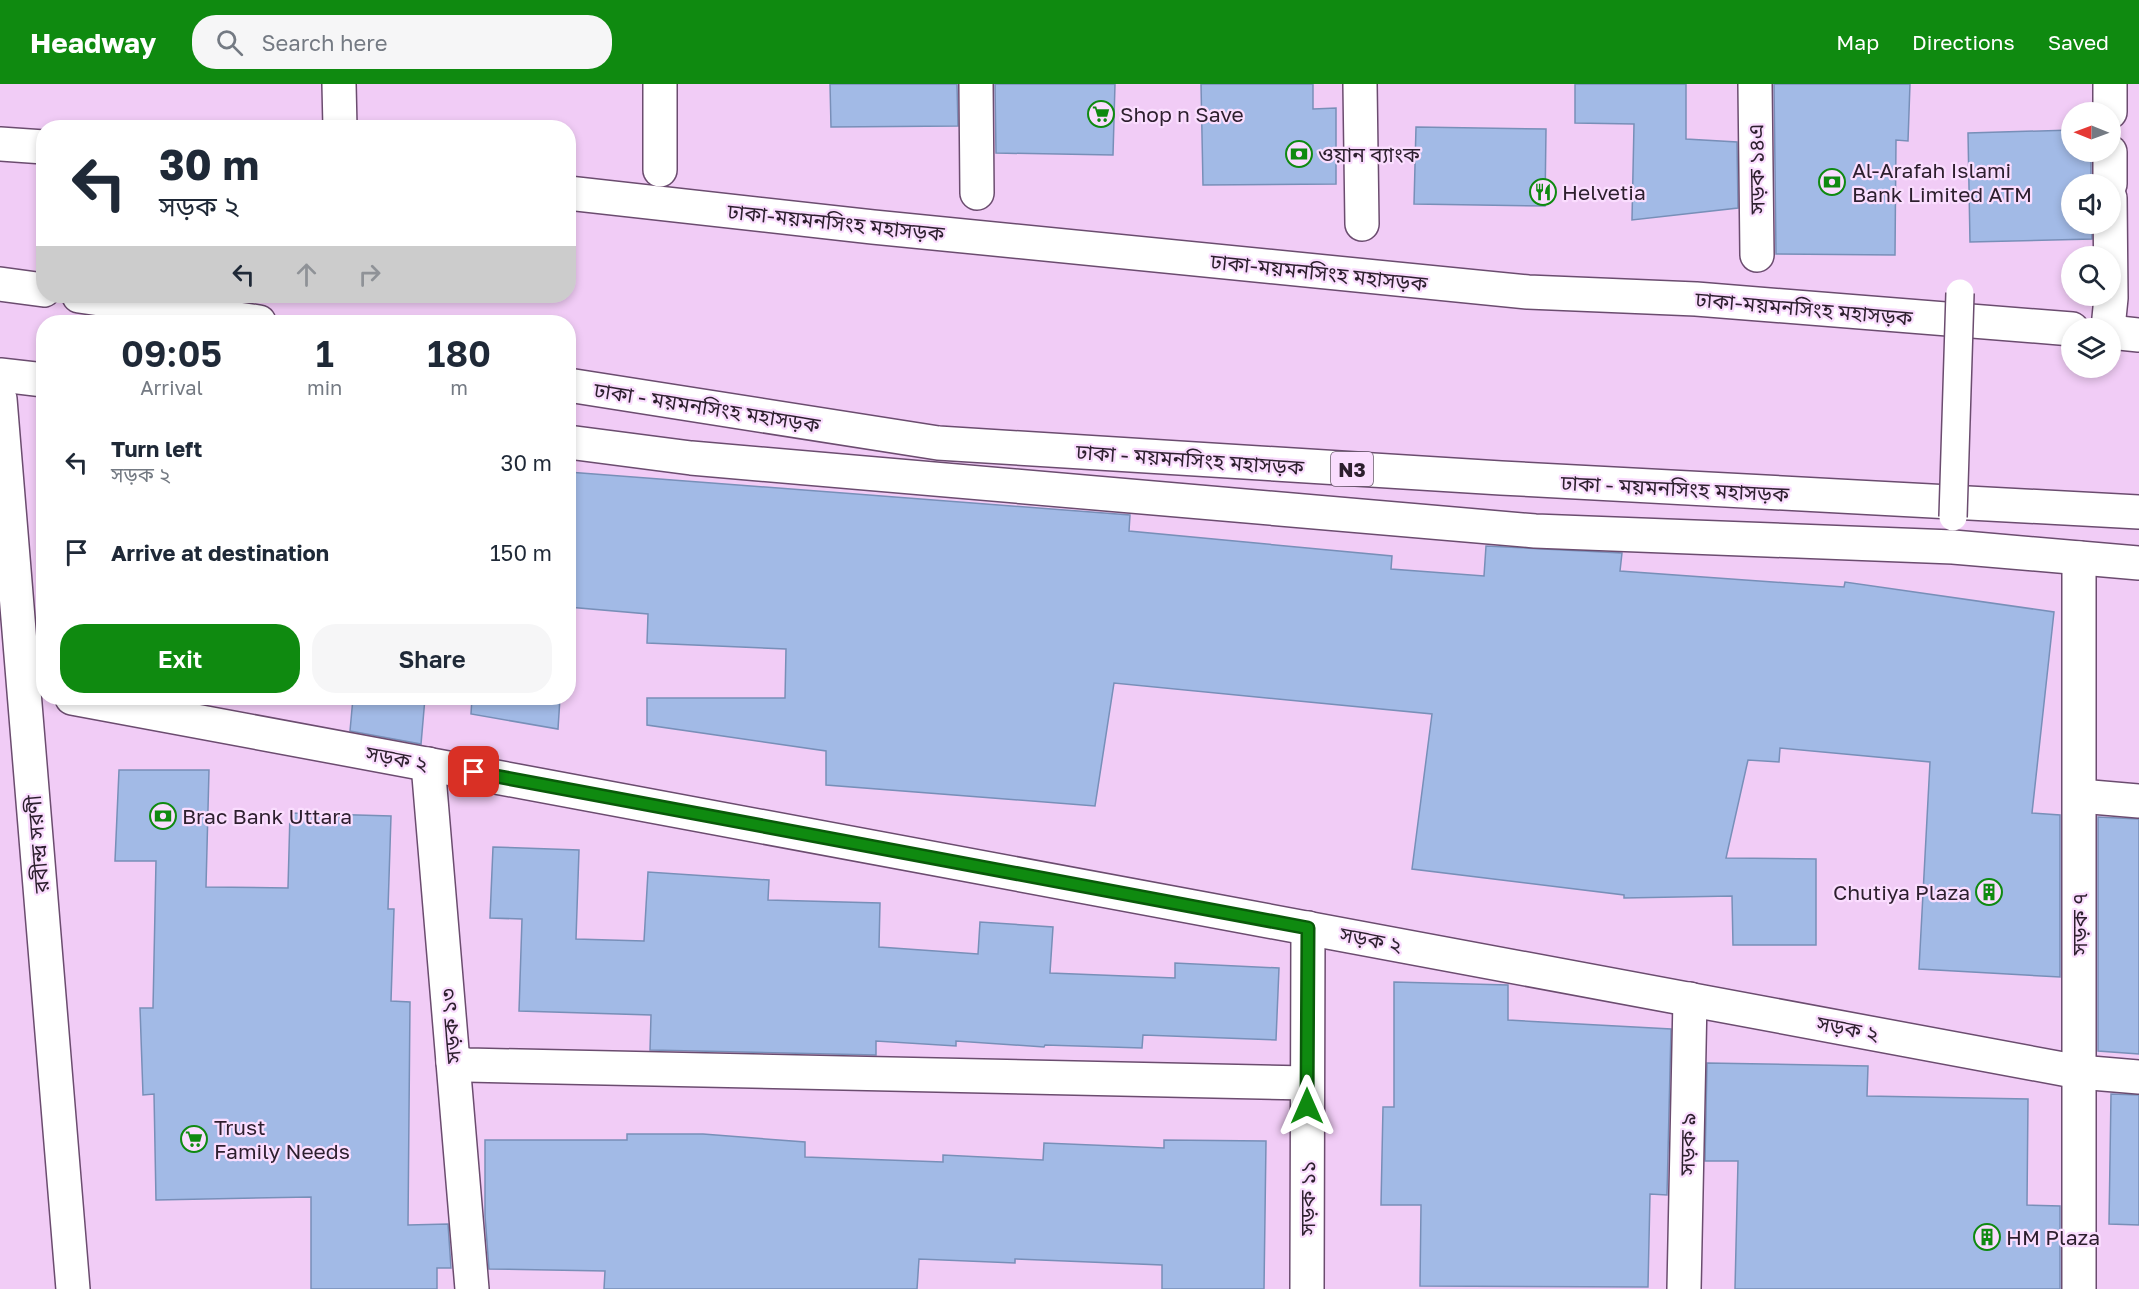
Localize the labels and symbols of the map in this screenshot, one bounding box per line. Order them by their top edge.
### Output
supermarket icon: Shop n Save [1086,99,1116,129]
place label: Shop n Save [1120,101,1244,127]
north arrow [2061,102,2121,162]
street label: সড়ক ১৪এ [1742,124,1770,215]
bank icon: ওয়ান ব্যাংক [1284,139,1314,169]
place label: ওয়ান ব্যাংক [1318,141,1421,167]
place label: Al-Arafah Islami Bank Limited ATM [1852,157,2032,207]
bank icon: Al-Arafah Islami Bank Limited ATM [1817,167,1847,197]
restaurant icon: Helvetia [1528,177,1558,207]
place label: Helvetia [1562,179,1646,205]
street label: ঢাকা-ময়মনসিংহ মহাসড়ক [725,198,947,246]
street label: ঢাকা-ময়মনসিংহ মহাসড়ক [1208,248,1430,296]
street label: ঢাকা-ময়মনসিংহ মহাসড়ক [1693,285,1915,331]
street label: ঢাকা - ময়মনসিংহ মহাসড়ক [591,376,823,438]
street label: ঢাকা - ময়মনসিংহ মহাসড়ক [1074,438,1306,480]
road number: N3 [1331,452,1373,486]
street label: ঢাকা - ময়মনসিংহ মহাসড়ক [1559,469,1791,507]
street label: সড়ক ২ [363,739,431,777]
pin [448,746,499,797]
street label: রবীন্দ্র সরণী [20,794,54,895]
bank icon: Brac Bank Uttara [148,801,178,831]
place label: Brac Bank Uttara [182,803,352,829]
building icon: Chutiya Plaza [1974,877,2004,907]
place label: Chutiya Plaza [1833,879,1970,905]
street label: সড়ক ৭ [2066,893,2092,956]
street label: সড়ক ২ [1337,920,1405,958]
street label: সড়ক ১৩ [434,987,466,1066]
street label: সড়ক ২ [1814,1009,1882,1047]
position arrow [1275,1074,1339,1138]
street label: সড়ক ৯ [1673,1112,1701,1177]
place label: Trust Family Needs [214,1114,350,1164]
supermarket icon: Trust Family Needs [179,1124,209,1154]
street label: সড়ক ১১ [1294,1160,1320,1237]
building icon: HM Plaza [1972,1222,2002,1252]
place label: HM Plaza [2006,1224,2100,1250]

